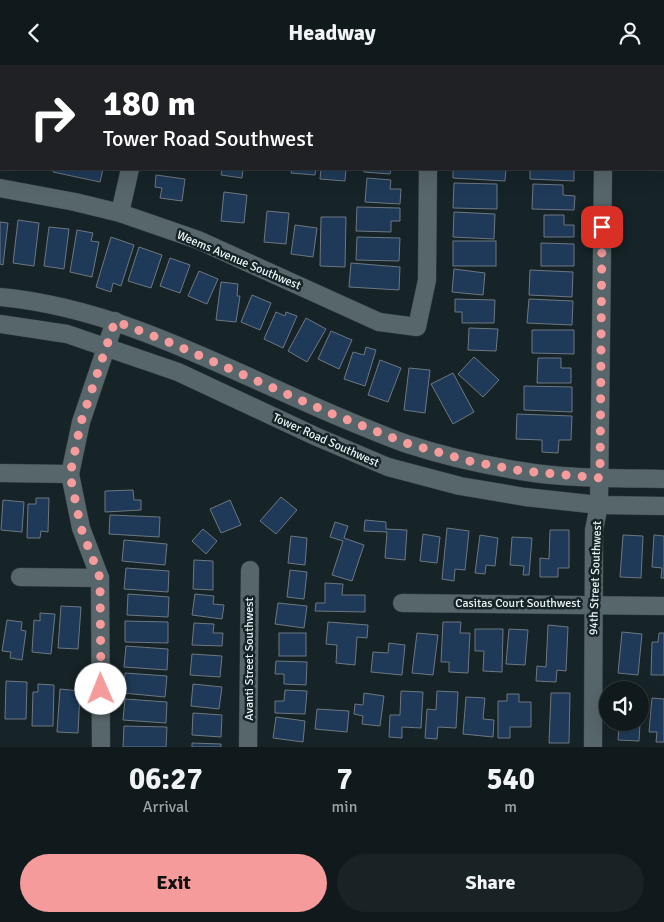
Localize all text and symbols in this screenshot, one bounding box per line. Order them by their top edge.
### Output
icon: back [20,19,48,47]
text: Headway [288,19,376,46]
icon: person [616,19,644,47]
text: 180 m [103,82,196,125]
icon: right [20,85,85,150]
text: Tower Road Southwest [103,125,314,152]
pin [581,206,623,248]
icon: arrive [588,213,616,241]
street label: Weems Avenue Southwest [174,228,303,293]
street label: Tower Road Southwest [270,410,381,471]
street label: 94th Street Southwest [586,521,605,635]
street label: Casitas Court Southwest [455,596,581,611]
street label: Avanti Street Southwest [242,597,257,721]
position arrow [74,662,126,714]
map controls [599,681,649,731]
button: sound [599,681,649,731]
text: 06:27 [129,761,203,798]
text: 7 [336,761,353,798]
text: 540 [486,761,535,798]
text: Arrival [143,797,189,817]
text: min [332,797,357,817]
text: m [504,797,517,817]
button: Exit [20,854,327,912]
button: Share [337,854,644,912]

